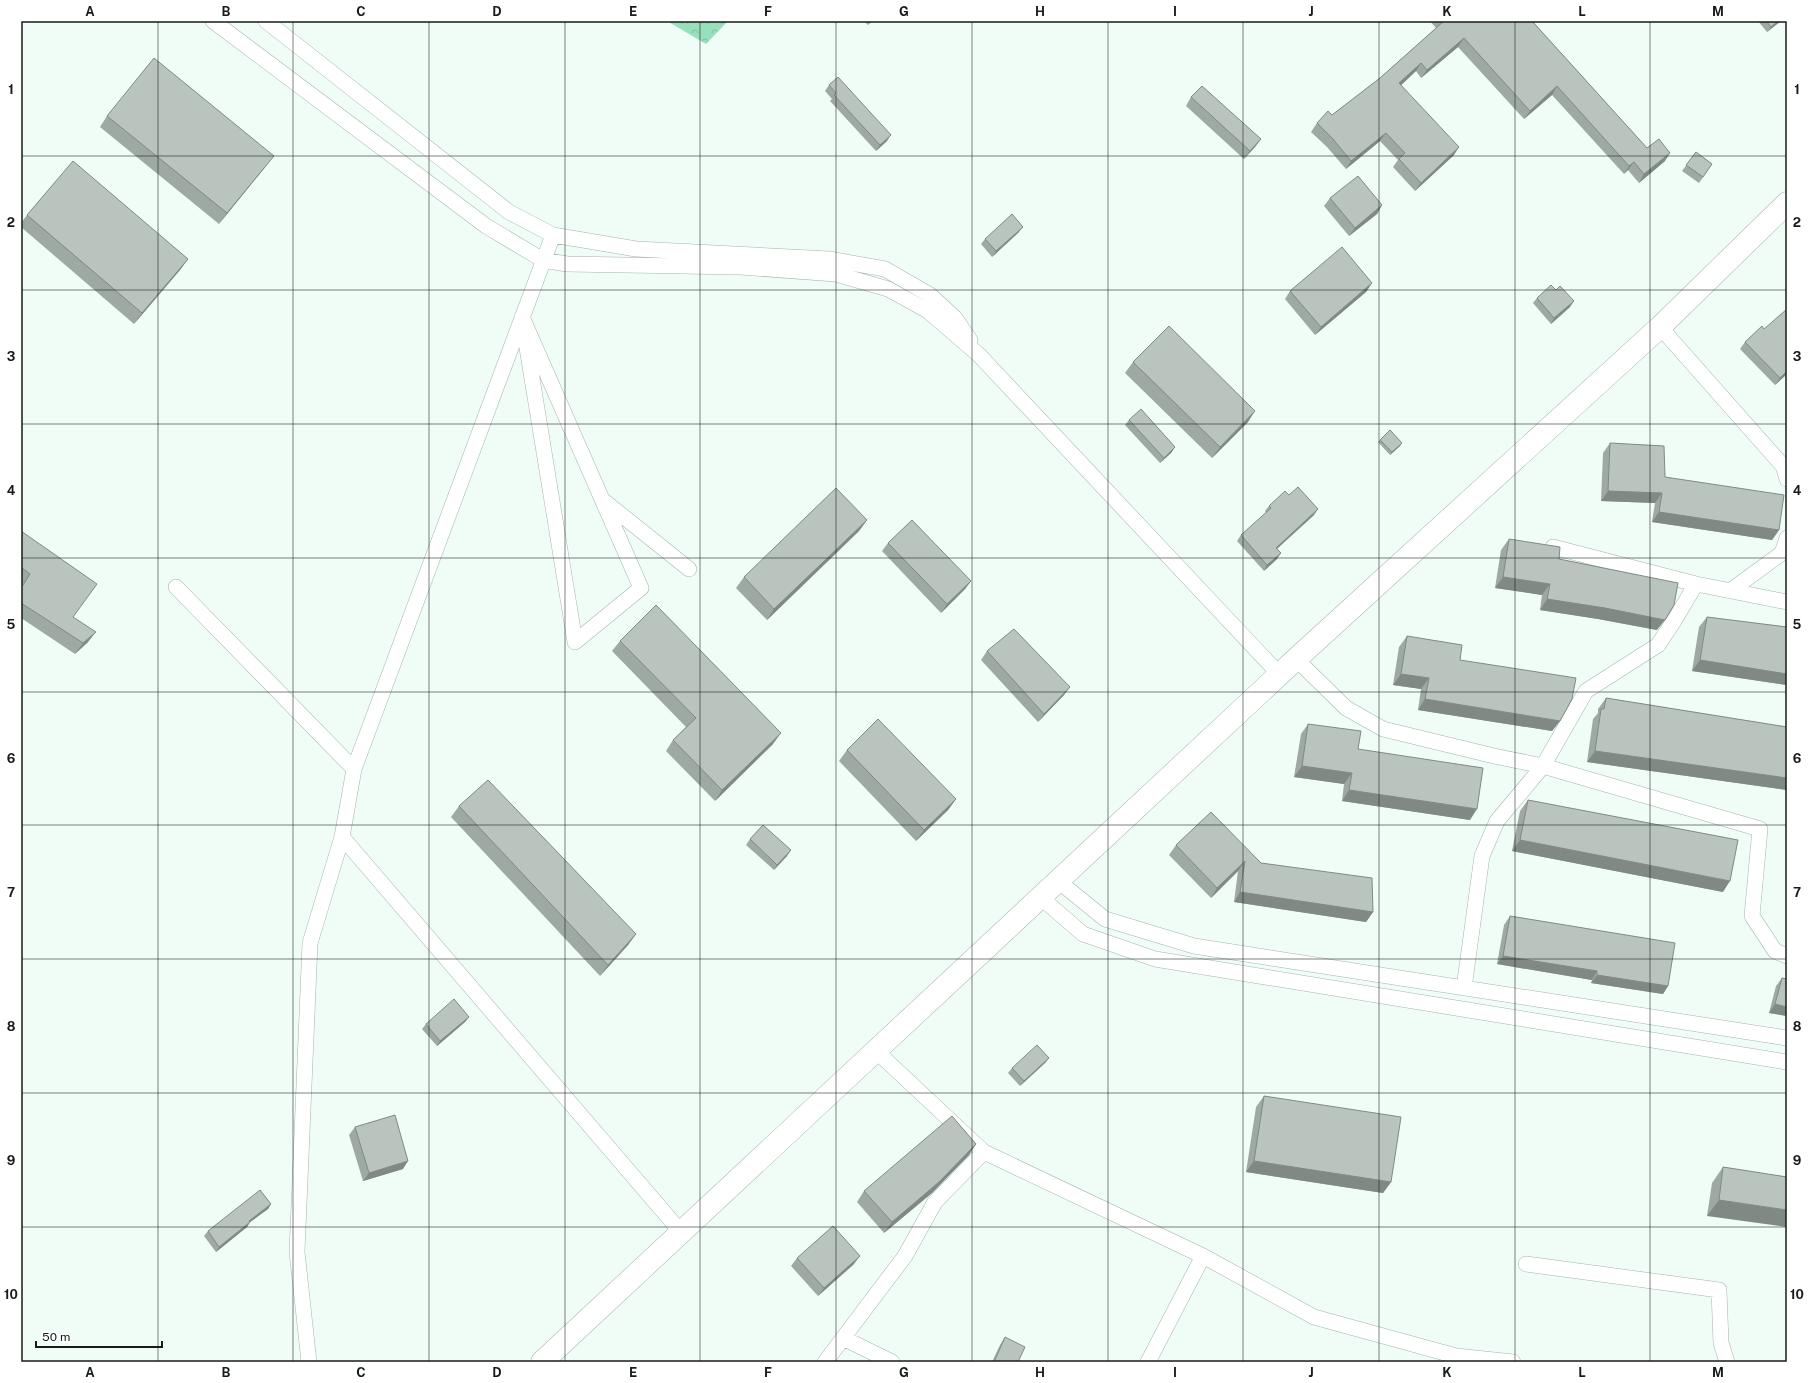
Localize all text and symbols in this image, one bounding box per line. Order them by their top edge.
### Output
text: A [85,4,95,19]
text: B [222,4,231,19]
text: C [356,4,366,19]
text: D [492,4,502,19]
text: E [629,4,637,19]
text: F [764,4,772,19]
text: G [899,4,909,19]
text: H [1035,4,1045,19]
text: I [1173,4,1177,19]
text: J [1308,4,1314,19]
text: K [1442,4,1452,19]
text: L [1578,4,1586,19]
text: M [1712,4,1724,19]
text: 1 [8,82,14,97]
text: 1 [1794,82,1800,97]
text: 2 [7,215,15,230]
text: 2 [1793,215,1801,230]
text: 3 [7,349,16,364]
text: 3 [1793,349,1802,364]
text: 4 [7,483,16,498]
text: 4 [1793,483,1802,498]
text: 5 [7,617,16,632]
text: 5 [1793,617,1802,632]
text: 6 [7,751,16,766]
text: 6 [1793,751,1802,766]
text: 7 [7,885,15,900]
text: 7 [1793,885,1801,900]
text: 8 [7,1019,16,1034]
text: 8 [1793,1019,1802,1034]
text: 9 [7,1153,15,1168]
text: 9 [1793,1153,1801,1168]
text: 10 [4,1287,18,1302]
text: 10 [1790,1287,1804,1302]
scale bar [36,1323,162,1349]
text: 50 m [42,1330,70,1344]
text: A [85,1365,95,1380]
text: B [222,1365,231,1380]
text: C [356,1365,366,1380]
text: D [492,1365,502,1380]
text: E [629,1365,637,1380]
text: F [764,1365,772,1380]
text: G [899,1365,909,1380]
text: H [1035,1365,1045,1380]
text: I [1173,1365,1177,1380]
text: J [1308,1365,1314,1380]
text: K [1442,1365,1452,1380]
text: L [1578,1365,1586,1380]
text: M [1712,1365,1724,1380]

